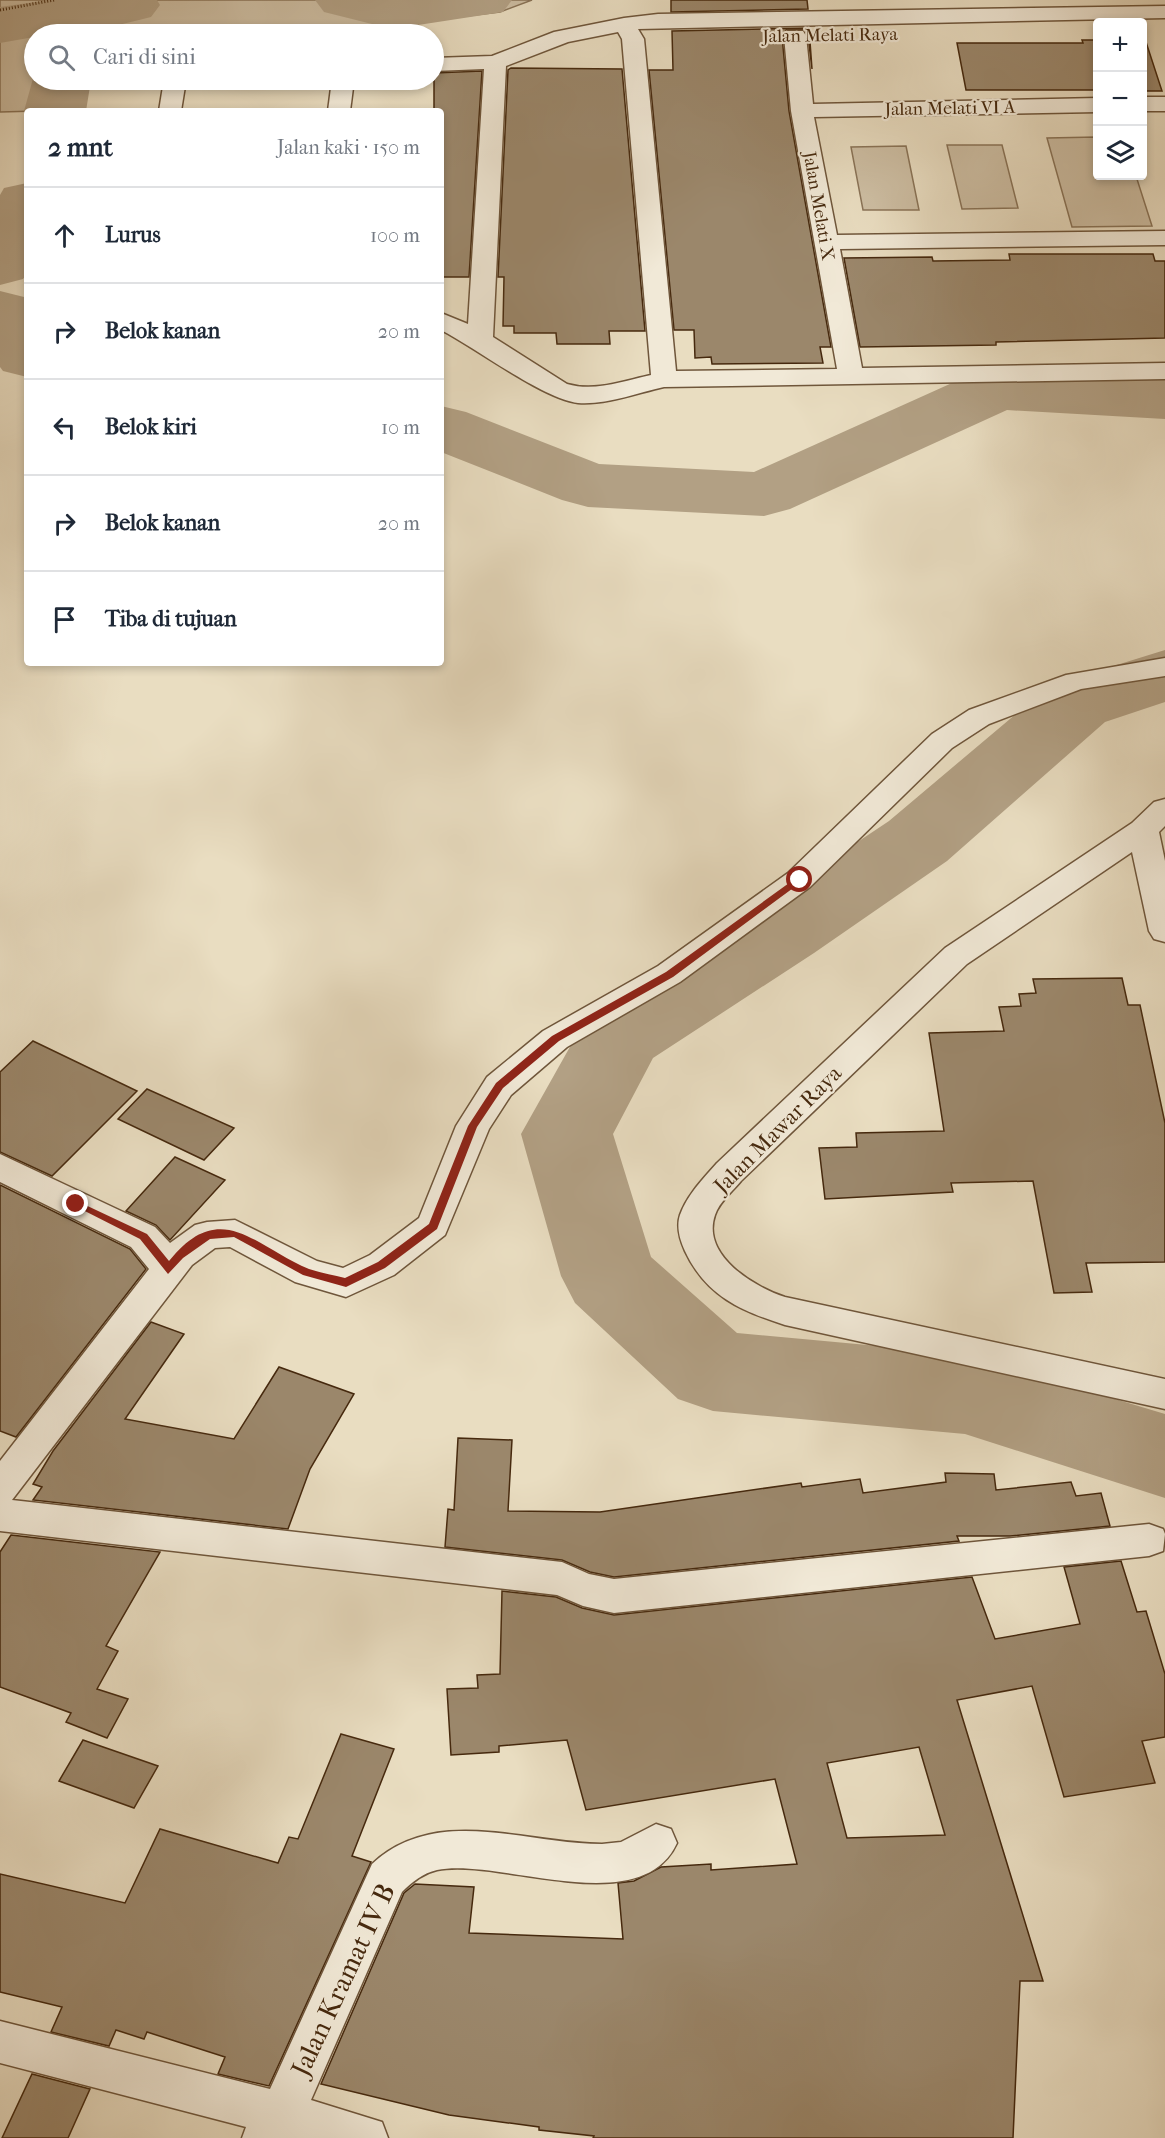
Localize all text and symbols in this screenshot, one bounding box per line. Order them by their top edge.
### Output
map controls [1093,18,1147,180]
button: + [1093,18,1147,72]
search box [24,24,444,90]
street label: Jalan Melati Raya [760,24,899,47]
icon: search [45,41,78,74]
text: Cari di sini [93,44,196,70]
button: − [1093,72,1147,126]
street label: Jalan Melati VI A [883,97,1016,120]
button: layers [1093,126,1147,180]
text: 2 mnt [48,132,113,163]
text: Jalan kaki · 150 m [277,136,420,159]
street label: Jalan Melati X [798,148,838,262]
icon: ahead [48,219,81,252]
text: Lurus [105,222,161,248]
text: 100 m [370,224,420,247]
icon: right [48,315,81,348]
text: Belok kanan [105,318,220,344]
text: 20 m [378,320,420,343]
icon: left [48,411,81,444]
text: Belok kiri [105,414,197,440]
text: 10 m [381,416,420,439]
icon: right [48,507,81,540]
text: Belok kanan [105,510,220,536]
text: 20 m [378,512,420,535]
icon: arrive [48,603,81,636]
text: Tiba di tujuan [105,606,237,632]
route start [786,866,812,892]
street label: Jalan Mawar Raya [707,1060,847,1200]
route end [62,1190,88,1216]
street label: Jalan Kramat IV B [283,1879,402,2083]

